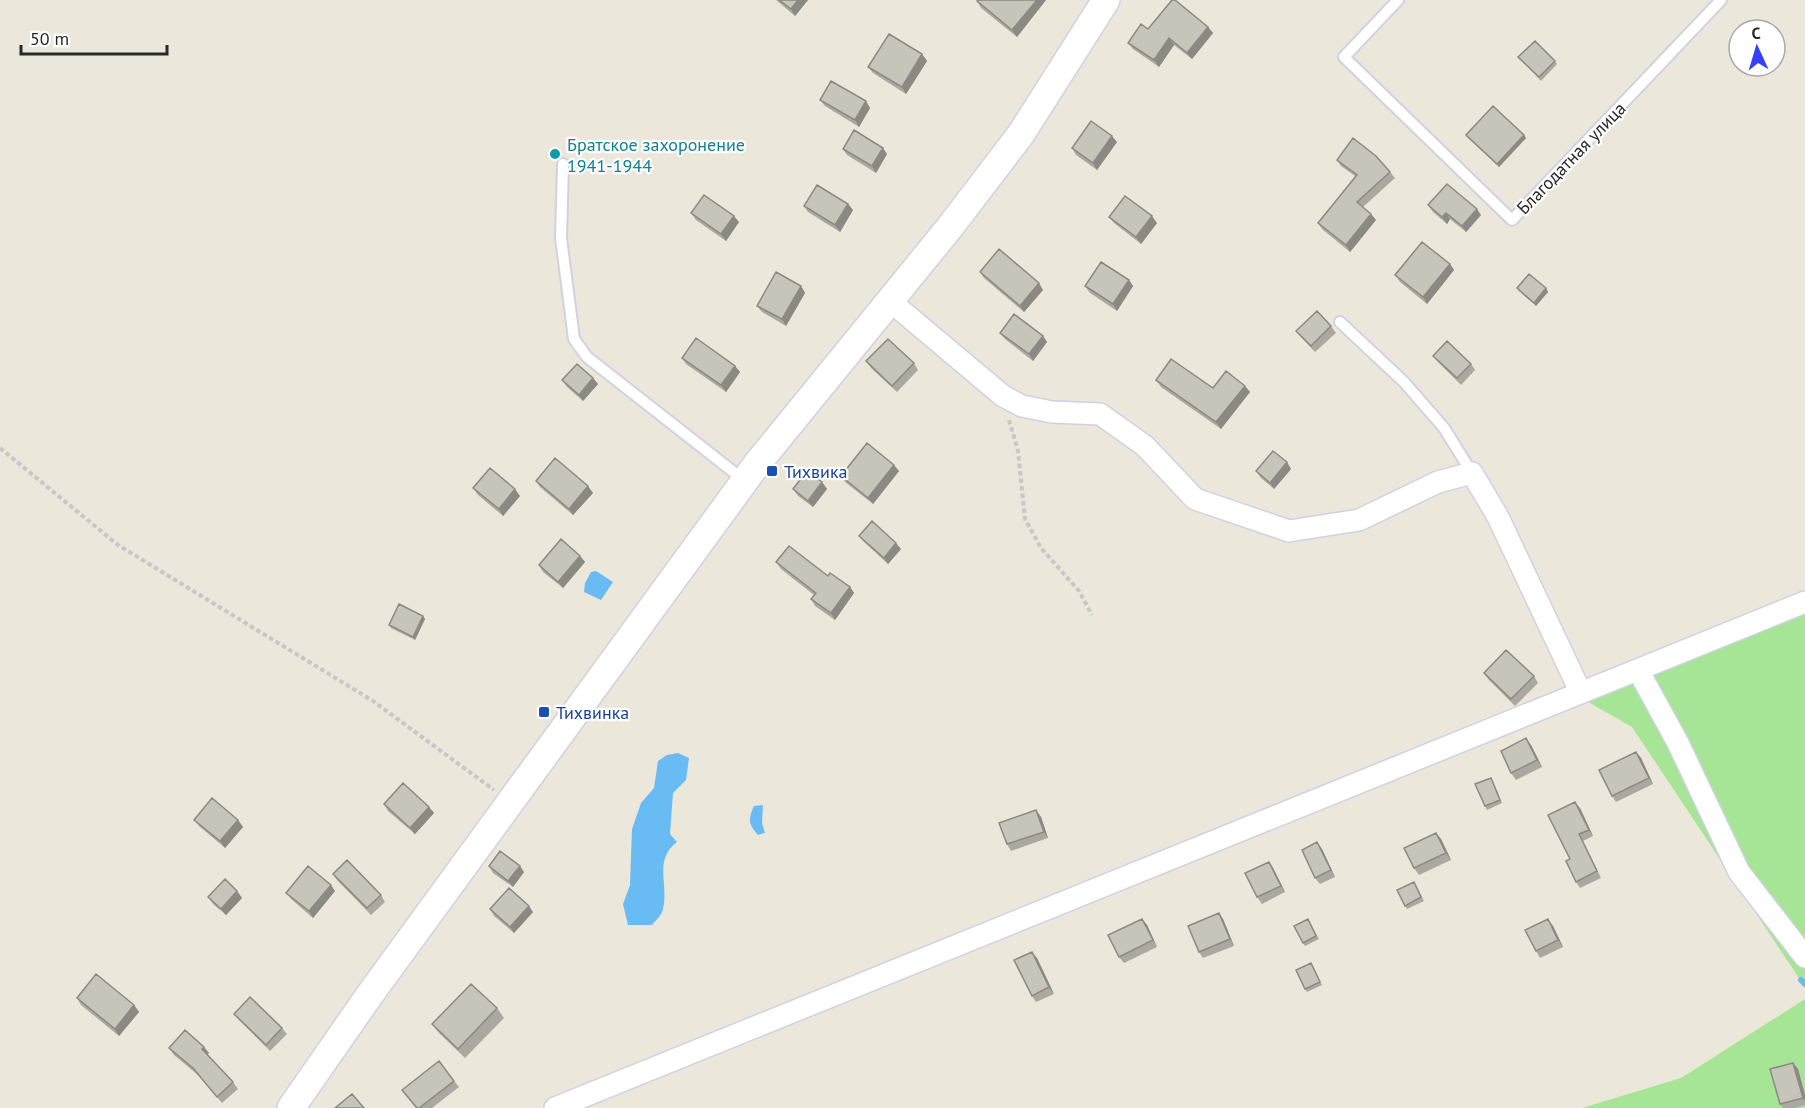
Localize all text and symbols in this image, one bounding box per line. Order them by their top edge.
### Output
scale bar [21,18,166,56]
north arrow [1727,18,1787,78]
text: С [1751,23,1761,43]
text: 50 m [30,27,69,50]
street label: Благодатная улица [1512,97,1630,219]
place label: Братское захоронение 1941-1944 [567,133,745,177]
marker: Братское захоронение 1941-1944 [548,147,562,161]
place label: Тихвика [784,460,847,483]
marker: Тихвика [765,464,779,478]
place label: Тихвинка [556,701,629,724]
marker: Тихвинка [537,705,551,719]

